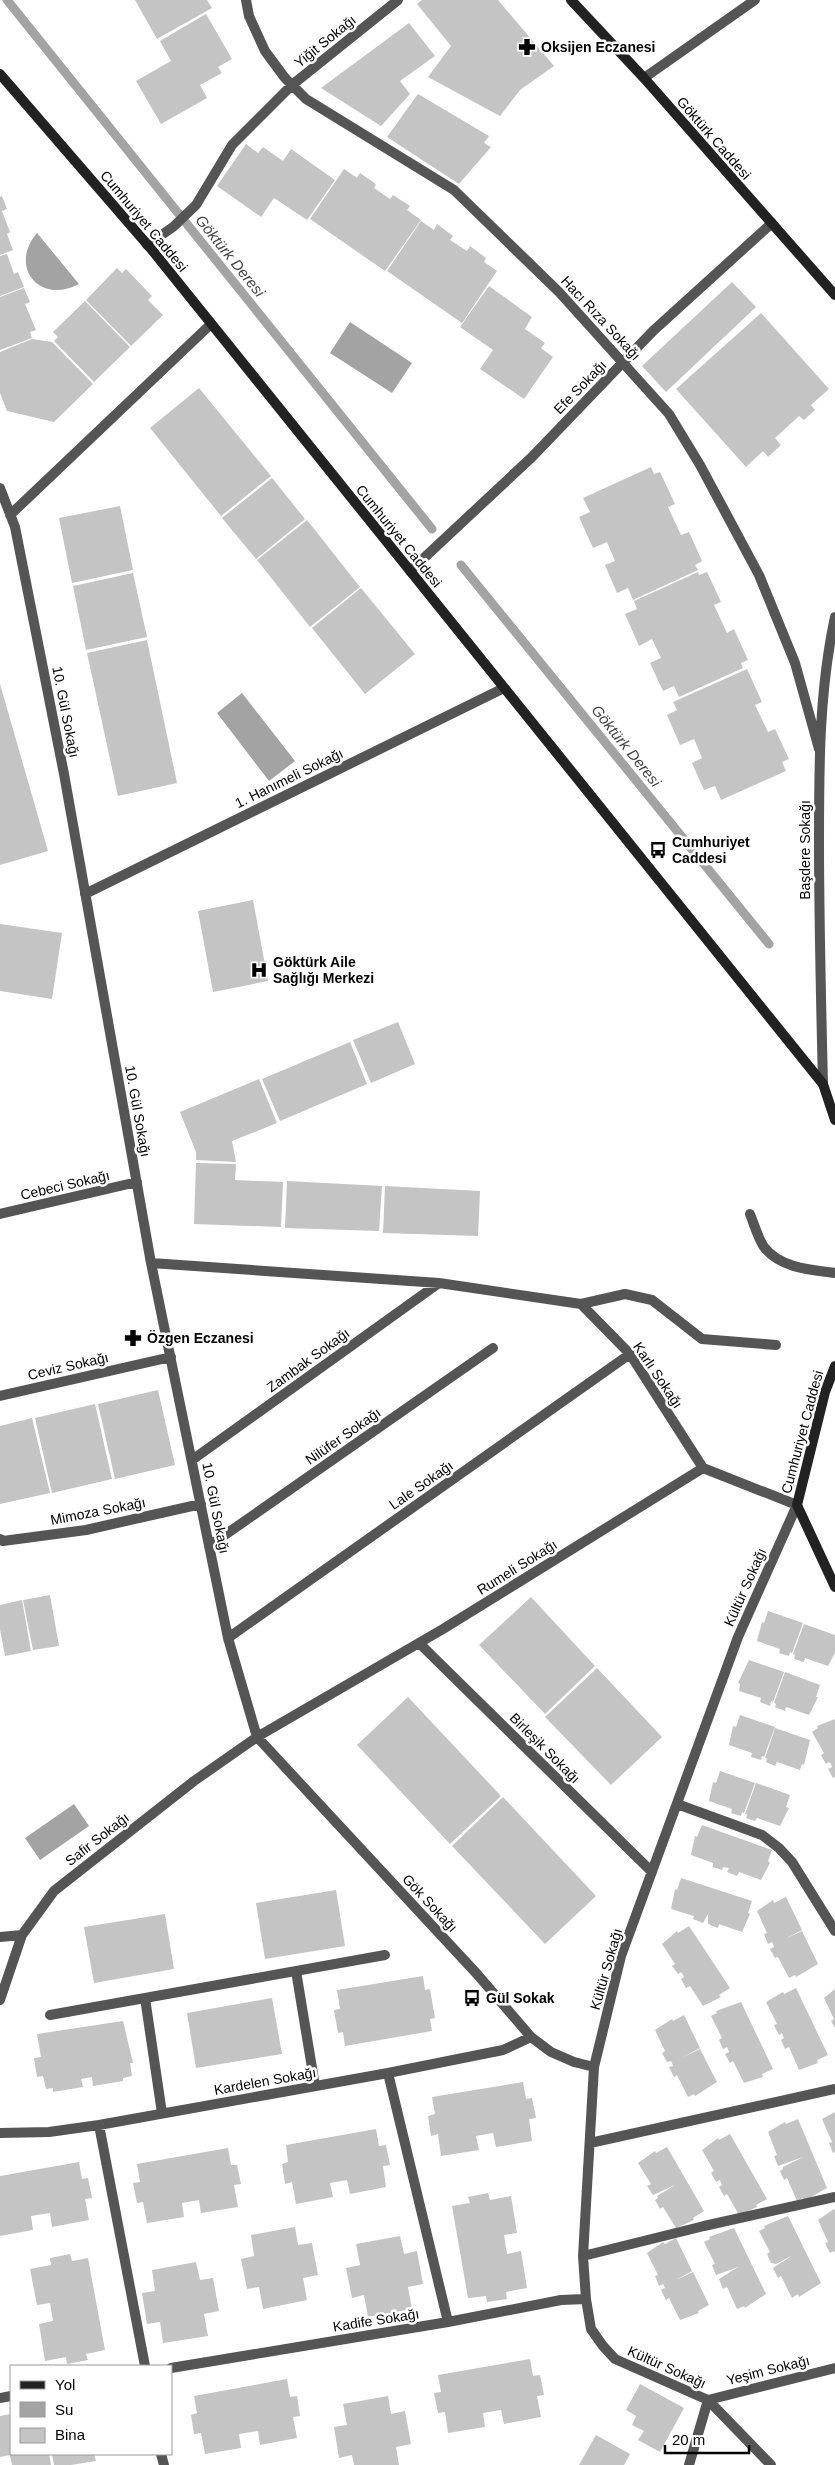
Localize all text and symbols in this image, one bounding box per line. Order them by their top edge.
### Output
street label: Yiğit Sokağı [291,11,359,71]
pharmacy icon: Oksijen Eczanesi [517,37,537,57]
place label: Oksijen Eczanesi [541,39,655,55]
street label: Göktürk Caddesi [674,93,754,183]
street label: Cumhuriyet Caddesi [97,167,191,275]
water label: Göktürk Deresi [192,211,269,300]
street label: Hacı Rıza Sokağı [558,273,644,363]
street label: Efe Sokağı [550,357,610,417]
street label: Cumhuriyet Caddesi [353,482,445,590]
street label: 10. Gül Sokağı [49,665,83,759]
water label: Göktürk Deresi [588,701,665,790]
street label: 1. Hanımeli Sokağı [232,745,346,811]
street label: Başdere Sokağı [797,800,813,900]
place label: Cumhuriyet Caddesi [672,834,750,866]
bus stop icon: Cumhuriyet Caddesi [648,840,668,860]
place label: Göktürk Aile Sağlığı Merkezi [273,954,374,986]
hospital icon: Göktürk Aile Sağlığı Merkezi [249,960,269,980]
street label: 10. Gül Sokağı [122,1064,154,1158]
street label: Cebeci Sokağı [19,1167,111,1203]
street label: Zambak Sokağı [264,1325,352,1395]
pharmacy icon: Özgen Eczanesi [123,1328,143,1348]
place label: Özgen Eczanesi [147,1330,254,1346]
street label: Karlı Sokağı [630,1339,686,1411]
street label: Ceviz Sokağı [26,1349,110,1383]
street label: Cumhuriyet Caddesi [778,1369,826,1495]
street label: Nilüfer Sokağı [302,1404,384,1468]
street label: Lale Sokağı [386,1457,456,1513]
street label: 10. Gül Sokağı [199,1461,233,1555]
street label: Mimoza Sokağı [49,1494,147,1528]
street label: Rumeli Sokağı [474,1536,560,1598]
street label: Kültür Sokağı [721,1545,769,1629]
street label: Birleşik Sokağı [507,1710,583,1786]
street label: Safir Sokağı [62,1809,132,1869]
street label: Gök Sokağı [399,1871,461,1935]
street label: Kültür Sokağı [587,1926,625,2012]
bus stop icon: Gül Sokak [462,1988,482,2008]
place label: Gül Sokak [486,1990,555,2006]
street label: Kardelen Sokağı [213,2064,317,2098]
street label: Kadife Sokağı [332,2305,420,2335]
street label: Kültür Sokağı [625,2343,709,2391]
street label: Yeşim Sokağı [725,2352,811,2388]
legend [10,2365,172,2455]
text: Yol [55,2376,75,2393]
text: Su [55,2401,73,2418]
scale bar [665,2422,749,2454]
text: Bina [55,2426,86,2443]
text: 20 m [672,2431,705,2448]

